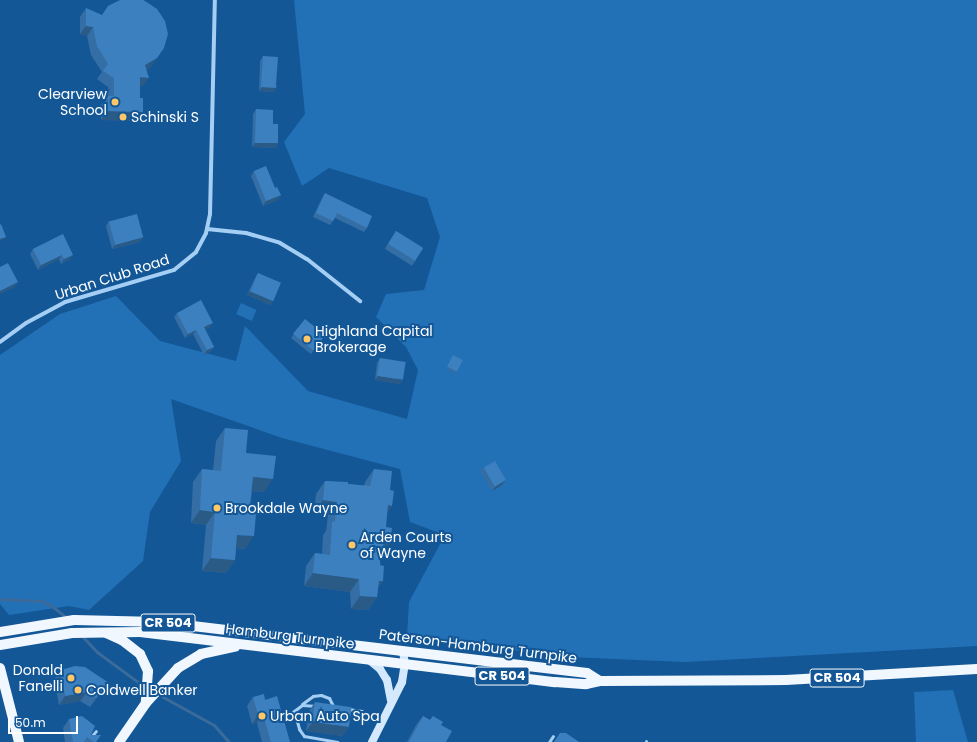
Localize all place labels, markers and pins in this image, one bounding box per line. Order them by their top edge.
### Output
place label: Clearview School [38,86,107,118]
marker: Clearview School [110,97,120,107]
place label: Schinski S [131,109,199,125]
marker: Schinski S [118,112,128,122]
place label: Highland Capital Brokerage [315,323,433,356]
marker: Highland Capital Brokerage [302,334,312,344]
place label: Brookdale Wayne [225,500,347,516]
marker: Brookdale Wayne [212,503,222,513]
place label: Arden Courts of Wayne [360,529,452,562]
marker: Arden Courts of Wayne [347,540,357,550]
place label: Donald Fanelli [13,662,63,694]
marker: Donald Fanelli [66,673,76,683]
place label: Coldwell Banker [86,682,198,698]
marker: Coldwell Banker [73,685,83,695]
place label: Urban Auto Spa [270,708,380,724]
marker: Urban Auto Spa [257,711,267,721]

